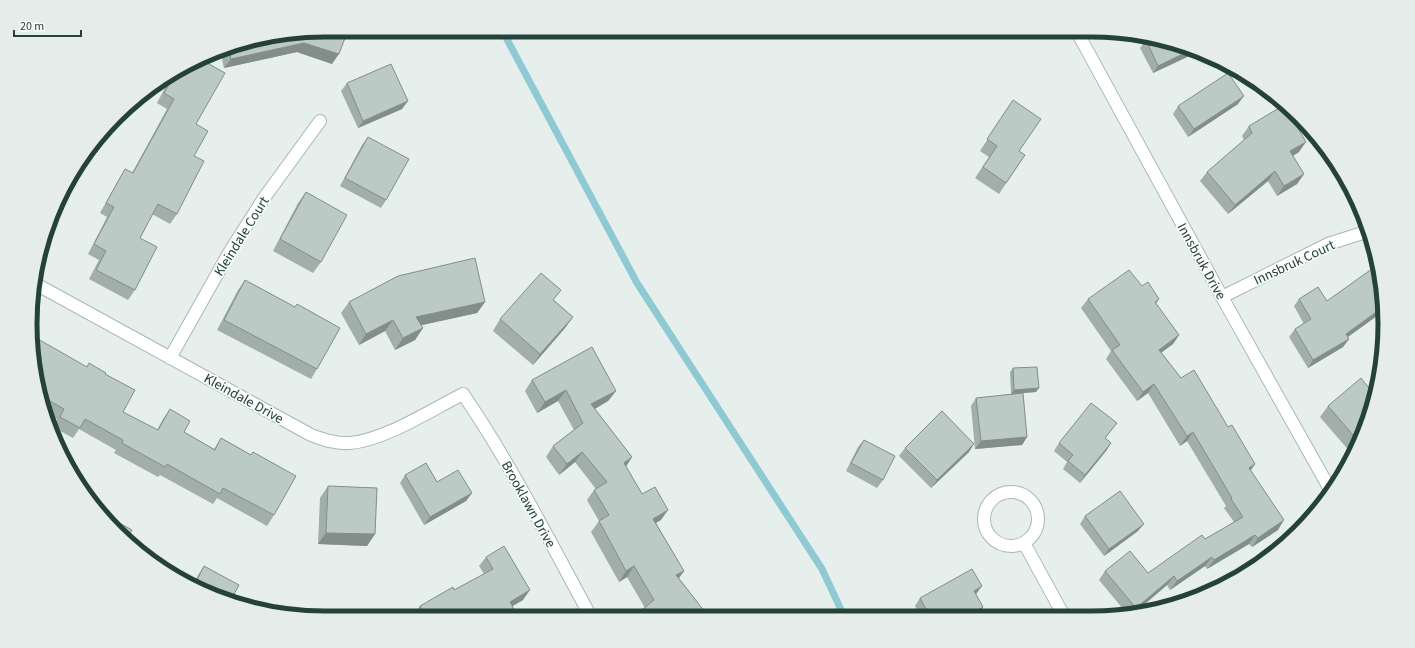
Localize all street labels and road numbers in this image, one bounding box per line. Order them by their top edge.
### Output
street label: Kleindale Court [209,193,274,280]
street label: Innsbruk Drive [1172,219,1231,304]
street label: Innsbruk Court [1250,235,1339,290]
street label: Kleindale Drive [200,369,287,429]
street label: Brooklawn Drive [496,457,560,552]

